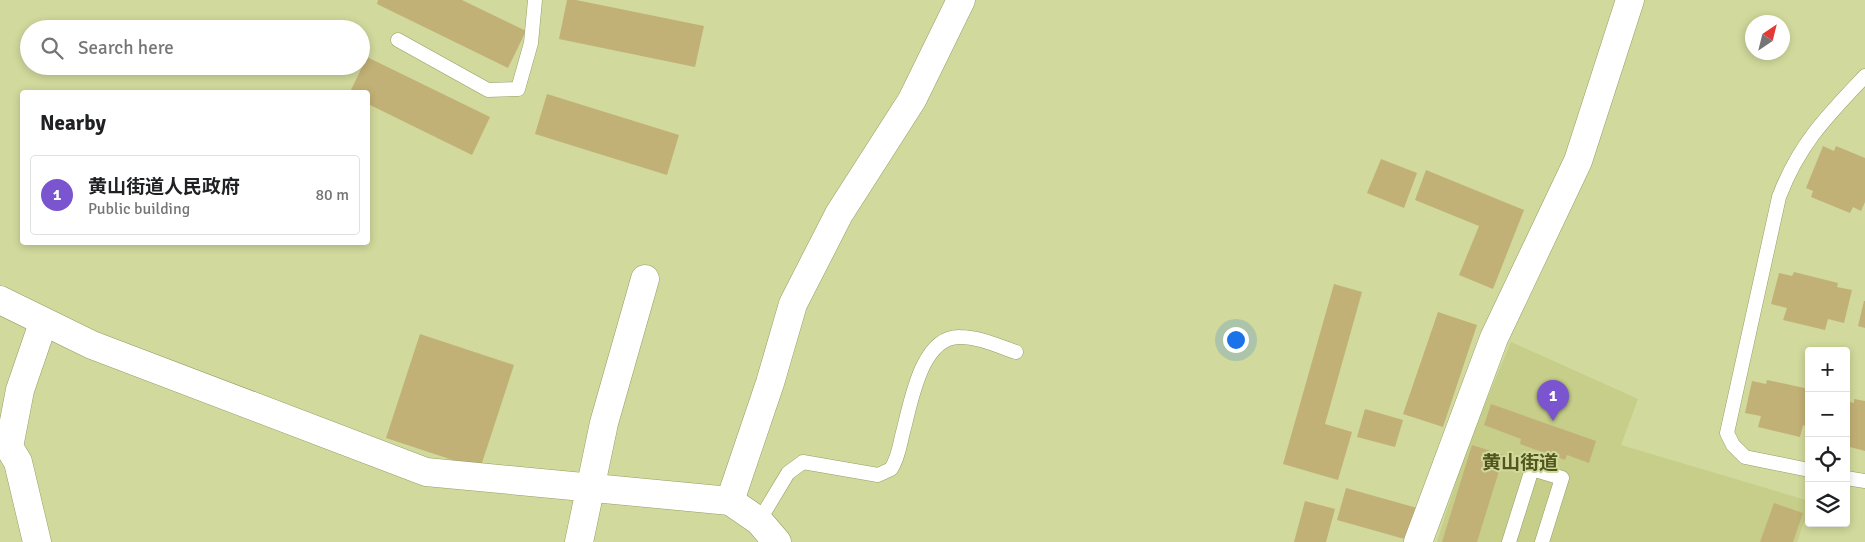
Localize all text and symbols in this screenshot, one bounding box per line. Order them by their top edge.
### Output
north arrow [1745,15,1790,60]
search box [20,20,370,75]
icon: search [38,34,66,62]
text: Search here [78,36,174,60]
text: Nearby [40,110,106,136]
text: 黄山街道人民政府 [88,175,240,199]
text: 1 [53,185,61,205]
text: 80 m [315,185,349,205]
text: Public building [88,199,190,219]
your location [1223,327,1249,353]
map controls [1805,347,1850,527]
button: + [1805,347,1850,392]
pin: 1 [1537,380,1569,421]
button: − [1805,392,1850,437]
button: locate [1805,437,1850,482]
district label: 黄山街道 [1482,451,1558,475]
button: layers [1805,482,1850,527]

